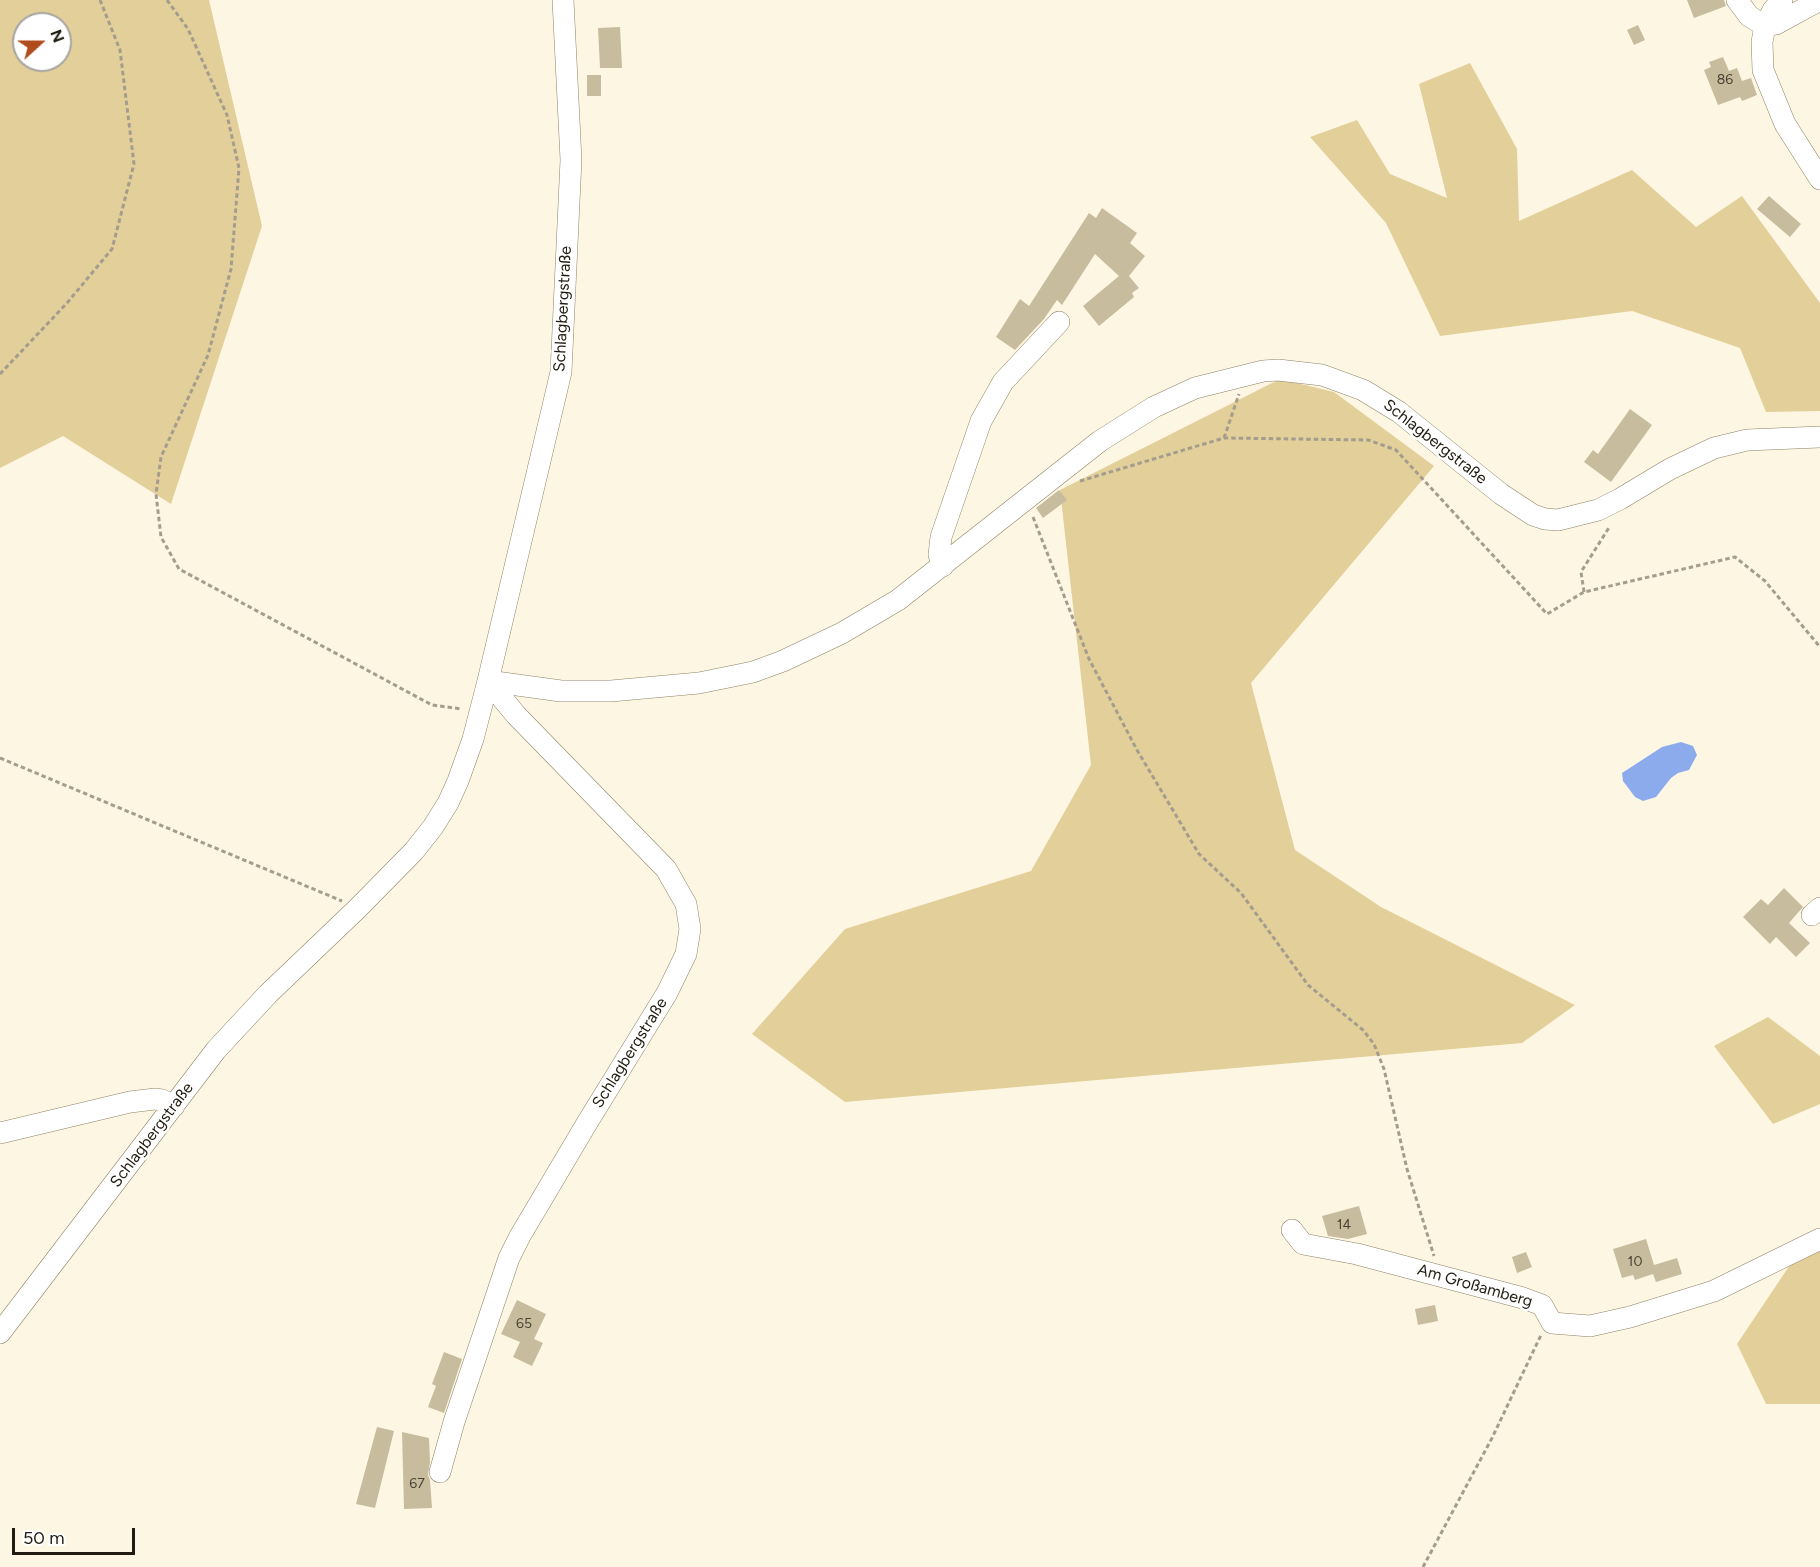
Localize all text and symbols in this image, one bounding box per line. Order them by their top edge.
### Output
north arrow [12,12,72,72]
text: N [46,27,68,45]
house number: 86 [1717,72,1733,88]
street label: Schlagbergstraße [550,245,576,373]
street label: Schlagbergstraße [1379,396,1491,488]
street label: Schlagbergstraße [588,994,672,1112]
street label: Schlagbergstraße [106,1079,198,1191]
house number: 14 [1337,1217,1351,1233]
house number: 10 [1628,1254,1642,1270]
street label: Am Großamberg [1415,1260,1535,1312]
house number: 65 [516,1316,532,1332]
house number: 67 [409,1476,425,1492]
scale bar [15,1516,138,1554]
text: 50 m [23,1527,65,1549]

